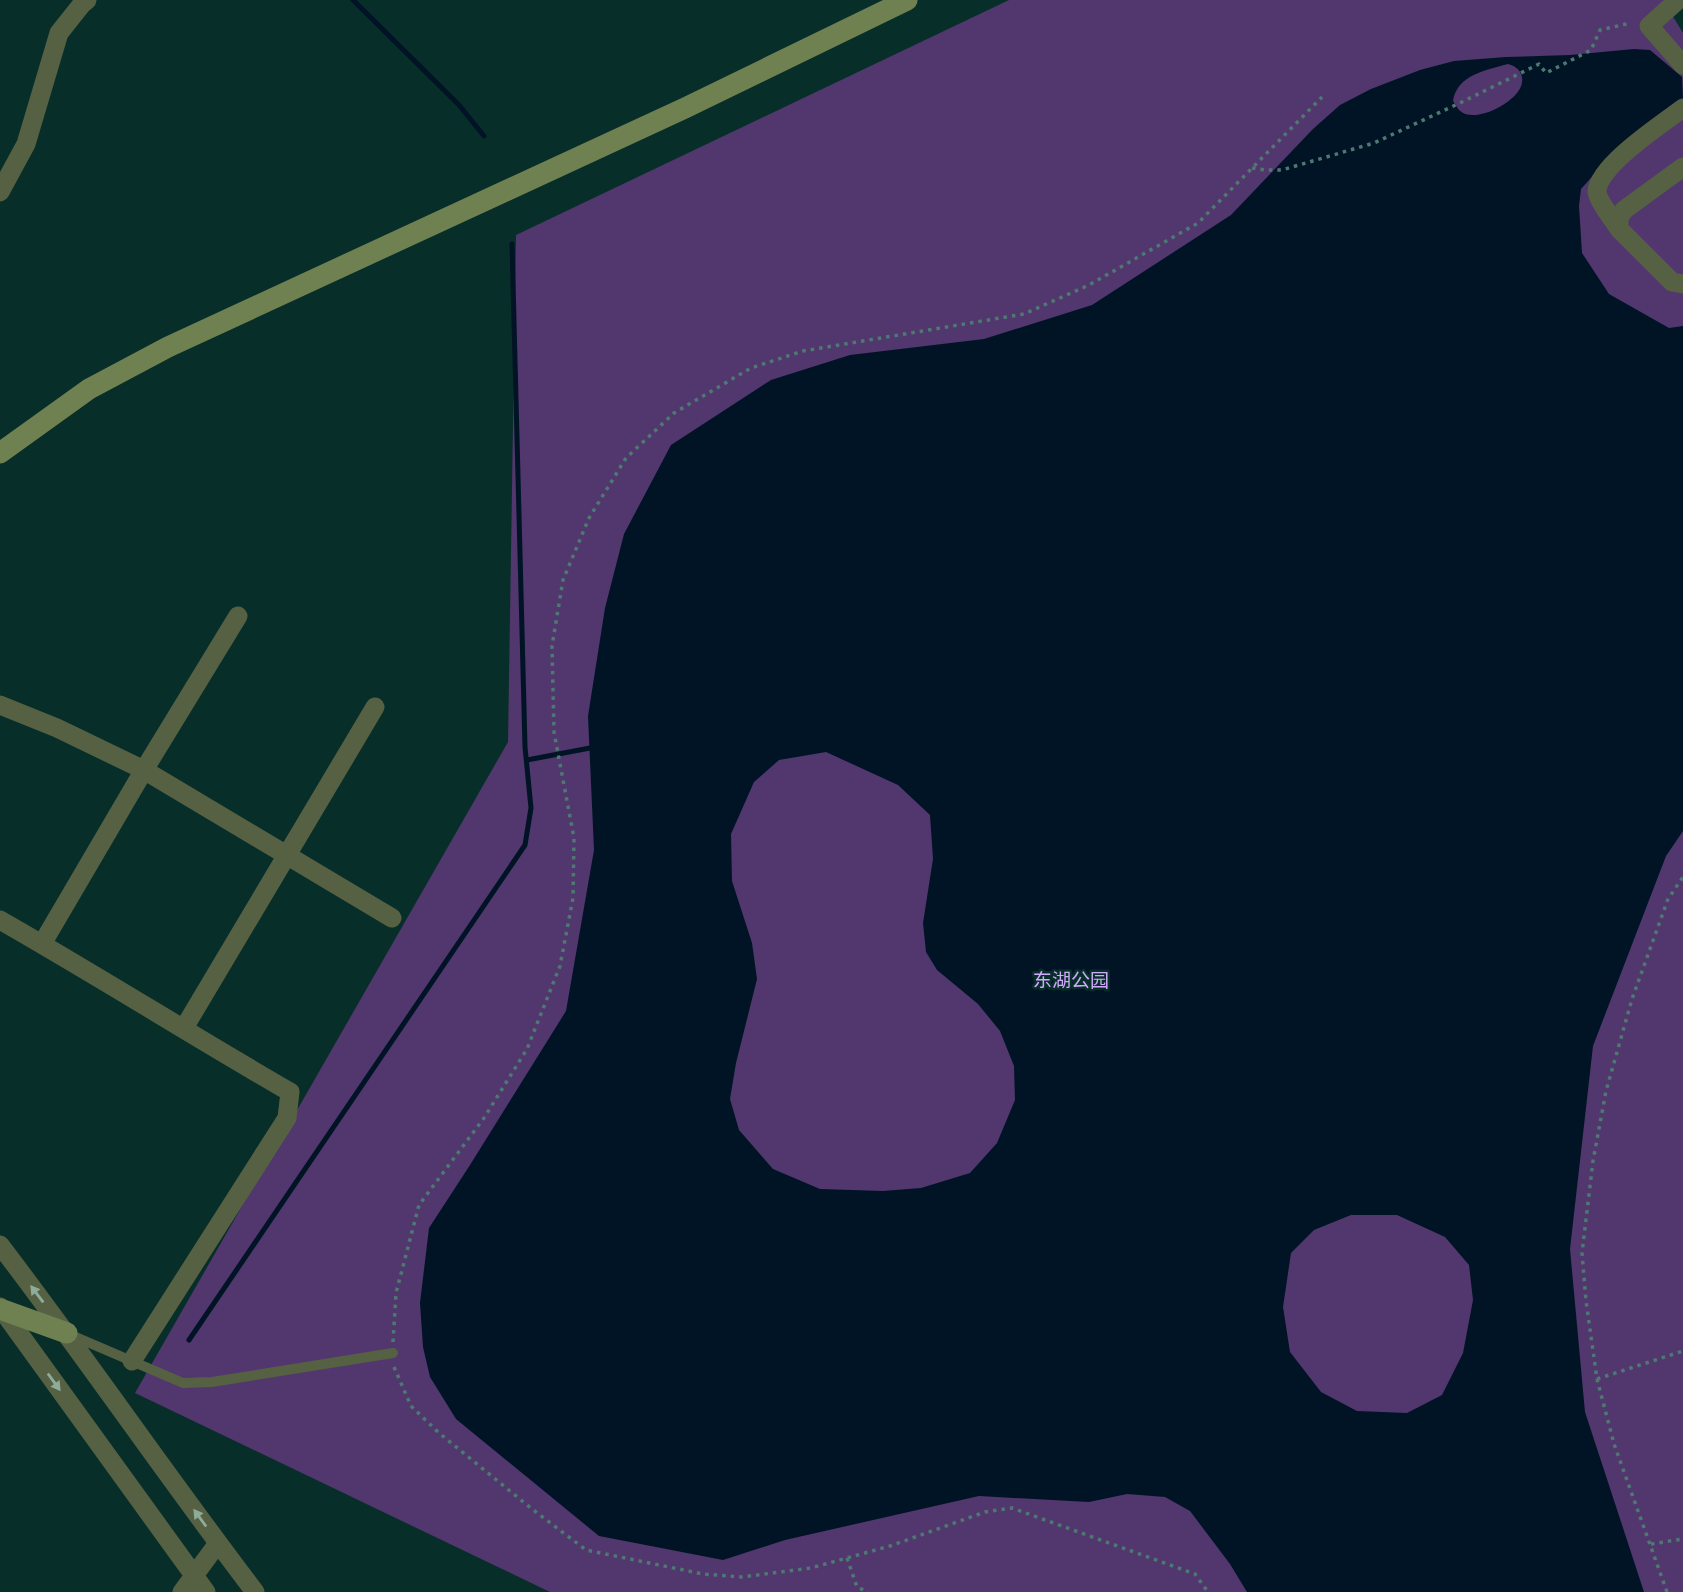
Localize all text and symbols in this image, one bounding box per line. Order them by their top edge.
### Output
park label: 东湖公园 [1033,968,1109,992]
one-way arrow [31,1285,45,1303]
one-way arrow [47,1373,61,1391]
one-way arrow [193,1509,207,1527]

